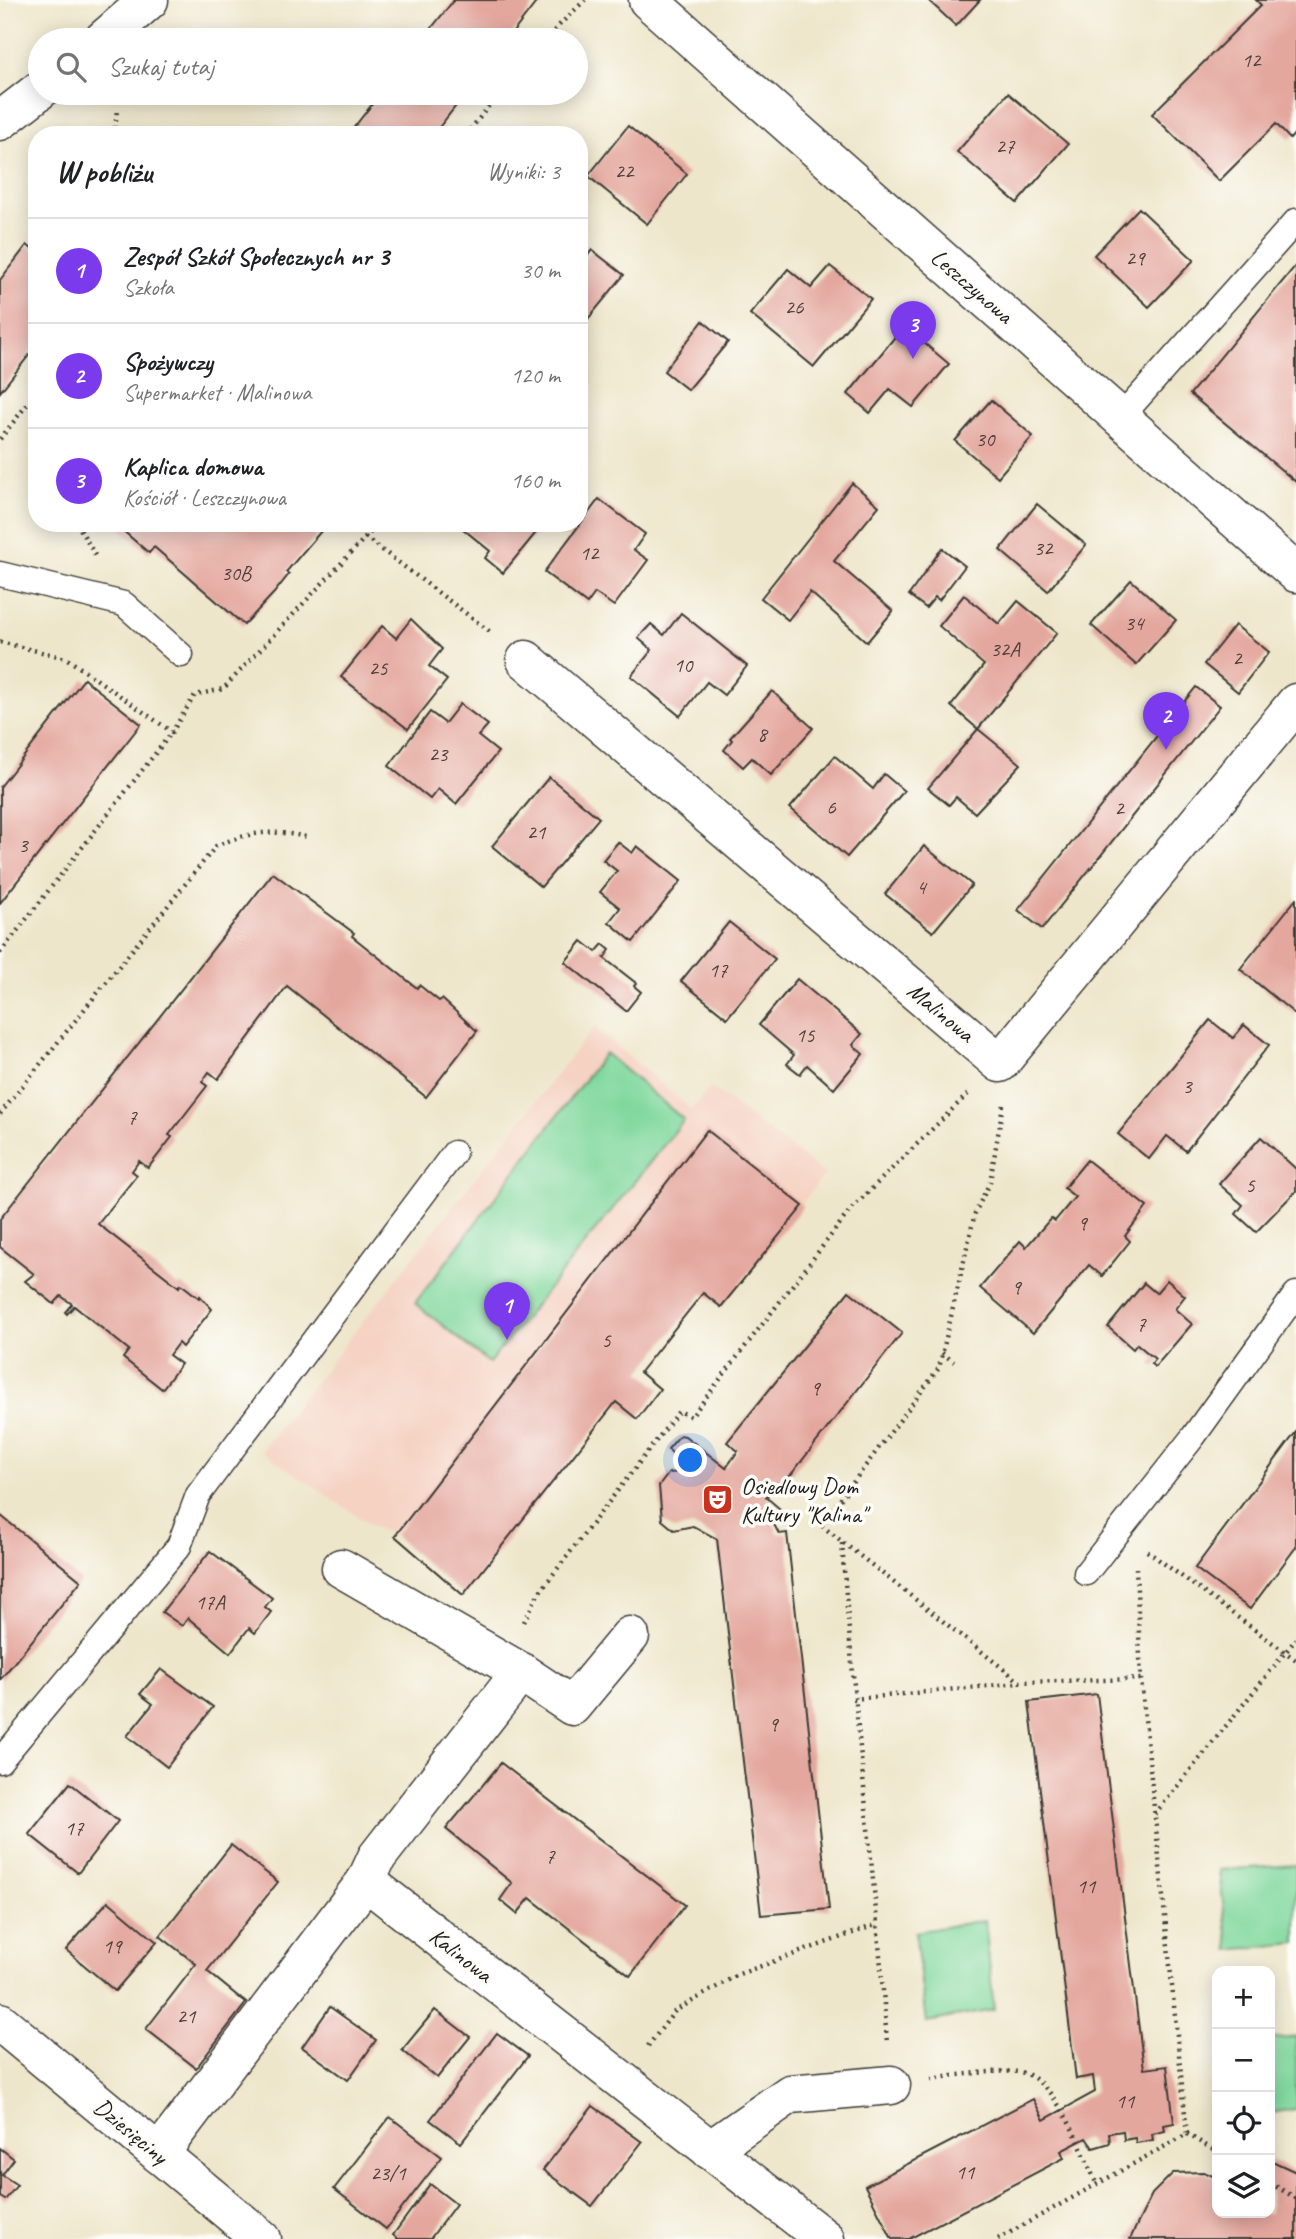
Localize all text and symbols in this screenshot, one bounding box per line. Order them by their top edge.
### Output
search box [28,28,588,105]
house number: 12 [1242,47,1262,73]
icon: search [52,48,90,86]
text: Szukaj tutaj [108,50,214,83]
house number: 27 [996,133,1016,159]
text: W pobliżu [56,153,152,191]
text: Wyniki: 3 [487,157,560,186]
house number: 22 [615,158,635,184]
text: Zespół Szkół Społecznych nr 3 [123,240,389,273]
street label: Leszczynowa [925,242,1020,331]
house number: 29 [1126,245,1146,271]
text: 1 [74,256,84,285]
text: 30 m [521,256,560,285]
text: Szkoła [123,273,174,302]
house number: 26 [785,294,804,320]
pin: 3 [890,301,936,359]
text: Spożywczy [123,345,213,378]
text: 2 [74,361,84,390]
text: 120 m [511,361,560,390]
text: Supermarket · Malinowa [123,378,311,407]
house number: 30 [976,426,996,452]
text: Kaplica domowa [123,450,263,483]
text: 3 [74,466,84,495]
text: 160 m [511,466,560,495]
text: Kościół · Leszczynowa [123,483,286,512]
house number: 32 [1034,535,1054,561]
house number: 12 [580,540,600,566]
house number: 30B [221,560,253,586]
house number: 34 [1125,610,1146,636]
house number: 32A [990,636,1021,662]
house number: 2 [1232,645,1243,671]
house number: 10 [674,652,694,678]
house number: 25 [369,655,389,681]
pin: 2 [1143,692,1189,750]
house number: 8 [757,721,769,747]
house number: 23 [429,741,449,767]
house number: 6 [826,794,836,820]
house number: 2 [1114,795,1125,821]
house number: 21 [527,819,547,845]
house number: 3 [18,832,29,858]
house number: 4 [916,874,928,900]
house number: 17 [709,957,729,983]
street label: Malinowa [901,975,982,1050]
house number: 15 [796,1022,816,1048]
house number: 3 [1182,1073,1193,1099]
house number: 7 [127,1104,138,1130]
house number: 5 [1245,1172,1256,1198]
house number: 9 [1077,1210,1088,1236]
house number: 9 [1011,1274,1022,1300]
pin: 1 [484,1282,530,1340]
house number: 7 [1136,1311,1147,1337]
house number: 5 [601,1327,612,1353]
house number: 9 [810,1375,821,1401]
your location [673,1443,707,1477]
place label: Osiedlowy Dom Kultury "Kalina" [741,1471,871,1529]
theatre icon: Osiedlowy Dom Kultury "Kalina" [701,1483,735,1517]
house number: 17A [195,1589,226,1615]
house number: 9 [768,1711,779,1737]
house number: 17 [65,1815,85,1841]
house number: 7 [545,1843,556,1869]
house number: 11 [1077,1873,1097,1899]
street label: Kalinowa [423,1921,500,1990]
house number: 19 [103,1933,123,1959]
map controls [1212,1966,1275,2218]
button: + [1212,1966,1275,2029]
house number: 21 [177,2003,197,2029]
button: − [1212,2029,1275,2092]
house number: 11 [1116,2088,1136,2114]
street label: Dziesięciny [88,2091,175,2172]
button: locate [1212,2092,1275,2155]
button: layers [1212,2155,1275,2218]
house number: 11 [956,2159,976,2185]
house number: 23/1 [370,2160,407,2186]

